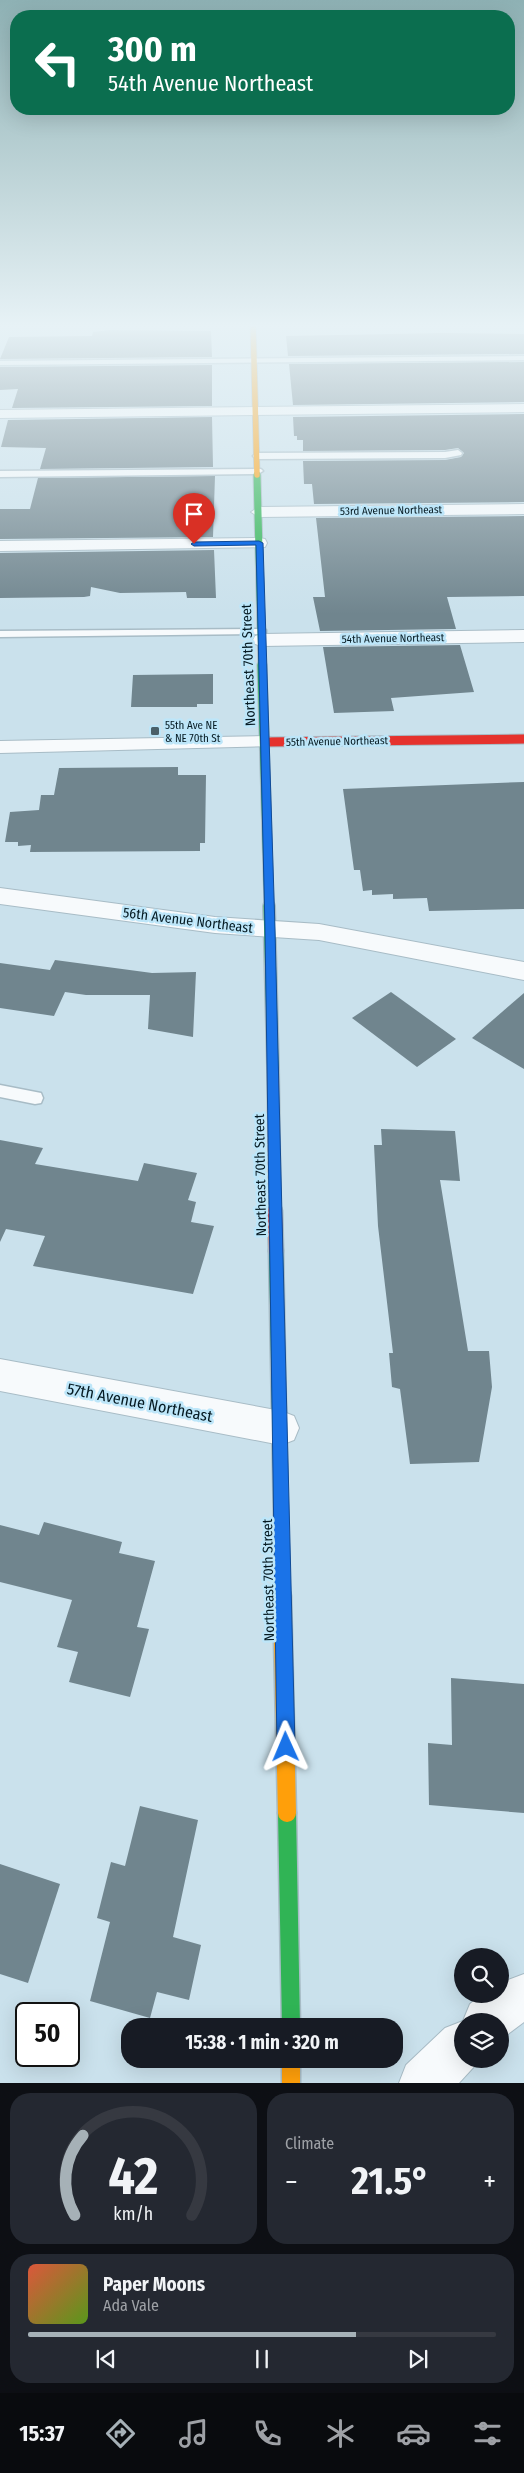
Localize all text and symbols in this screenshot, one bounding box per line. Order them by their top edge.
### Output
text: 300 m [108,28,197,70]
icon: left [25,30,90,95]
text: 54th Avenue Northeast [108,70,313,97]
pin [173,493,215,544]
icon: arrive [180,500,208,528]
street label: 53rd Avenue Northeast [340,503,443,518]
street label: Northeast 70th Street [238,603,259,727]
street label: 54th Avenue Northeast [342,631,445,646]
place label: 55th Ave NE & NE 70th St [165,719,221,745]
marker: 55th Ave NE & NE 70th St [149,725,161,737]
street label: 55th Avenue Northeast [286,734,389,749]
street label: 56th Avenue Northeast [122,904,254,937]
street label: Northeast 70th Street [251,1113,270,1236]
street label: 57th Avenue Northeast [66,1379,215,1426]
street label: Northeast 70th Street [259,1518,278,1641]
position arrow [259,1720,311,1772]
map controls [454,1948,509,2068]
button: search [454,1948,509,2003]
speed limit sign: 50 [15,2002,80,2067]
button: layers [454,2013,509,2068]
text: 15:38 · 1 min · 320 m [185,2031,339,2054]
text: Climate [285,2134,334,2153]
text: 42 [108,2145,159,2208]
text: 21.5° [351,2158,430,2204]
text: − [285,2165,298,2198]
text: + [483,2165,496,2198]
text: km/h [114,2203,153,2225]
text: Paper Moons [103,2273,205,2296]
text: Ada Vale [103,2296,159,2315]
icon: previous [92,2345,120,2373]
icon: pause [248,2345,276,2373]
icon: next [404,2345,432,2373]
icon: directions [103,2416,138,2451]
icon: music [176,2416,211,2451]
icon: phone [250,2416,285,2451]
icon: climate [323,2416,358,2451]
icon: car [396,2416,431,2451]
icon: filters [470,2416,505,2451]
text: 15:37 [19,2420,64,2447]

